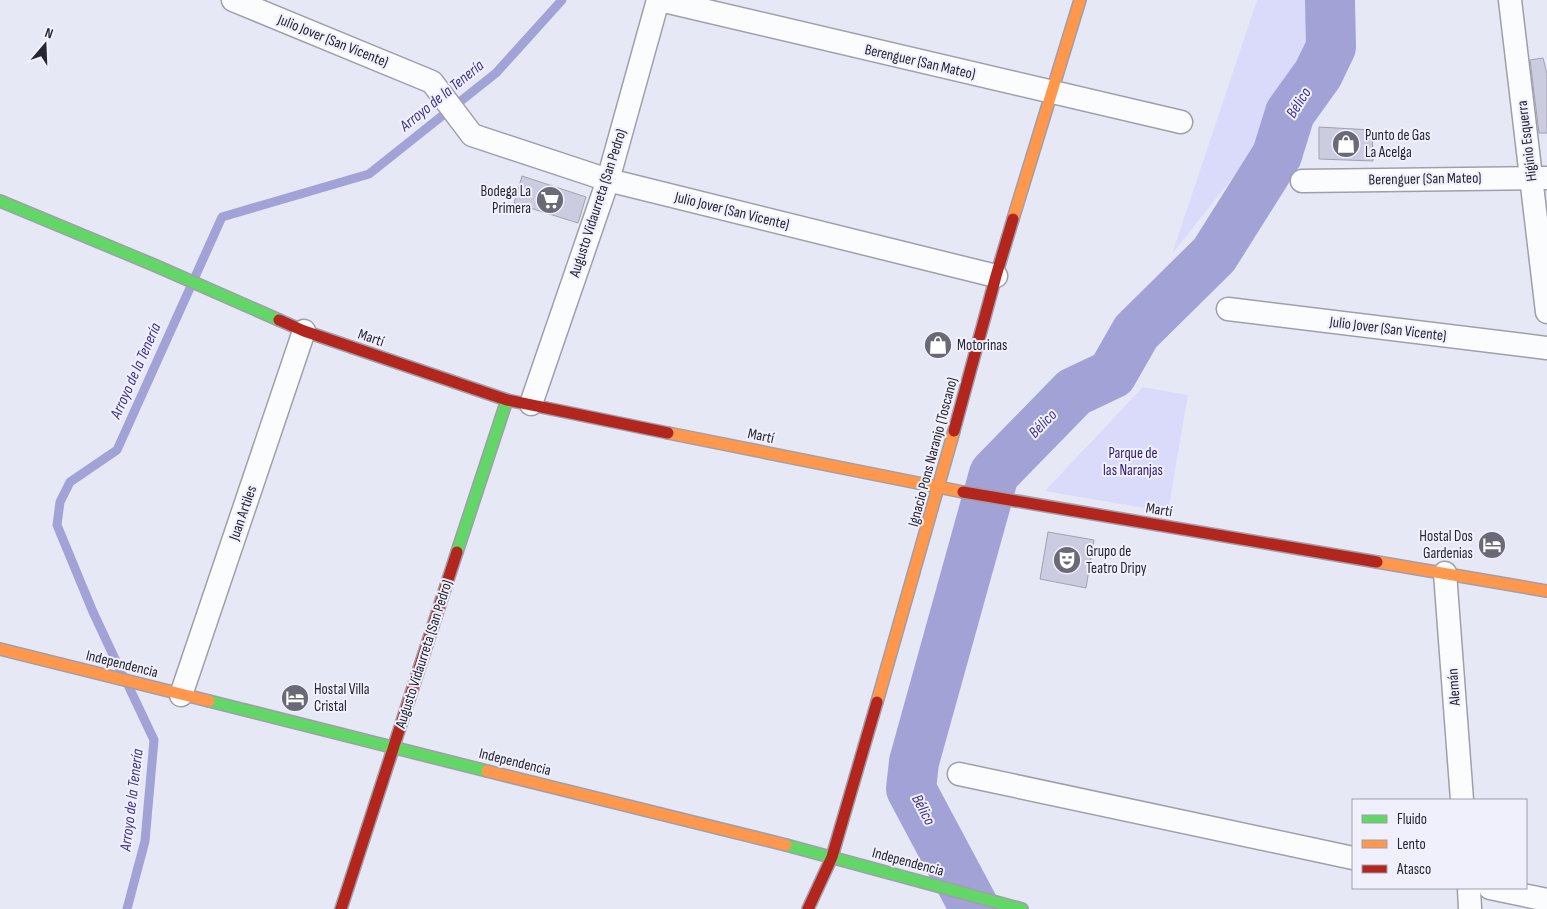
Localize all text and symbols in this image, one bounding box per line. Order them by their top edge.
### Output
street label: Julio Jover (San Vicente) [274,10,391,72]
north arrow [20,20,70,70]
text: N [43,24,55,42]
street label: Berenguer (San Mateo) [863,40,977,84]
water label: Arroyo de la Tenería [395,56,488,136]
water label: Bélico [1282,84,1316,122]
street label: Higinio Esquerra [1513,99,1541,182]
place label: Punto de Gas La Acelga [1365,126,1430,162]
street label: Augusto Vidaurreta (San Pedro) [565,127,631,280]
shop icon: Punto de Gas La Acelga [1331,129,1361,159]
street label: Berenguer (San Mateo) [1368,169,1482,189]
place label: Bodega La Primera [481,182,531,218]
supermarket icon: Bodega La Primera [535,185,565,215]
street label: Julio Jover (San Vicente) [672,187,791,234]
street label: Julio Jover (San Vicente) [1328,312,1447,346]
water label: Arroyo de la Tenería [106,320,166,423]
street label: Martí [355,325,387,351]
shop icon: Motorinas [923,330,953,360]
place label: Motorinas [957,336,1008,355]
street label: Ignacio Pons Naranjo (Toscano) [904,375,962,529]
water label: Bélico [1025,405,1061,442]
street label: Martí [746,424,776,448]
park label: Parque de las Naranjas [1103,444,1163,480]
street label: Juan Artiles [224,483,261,544]
street label: Martí [1144,499,1174,521]
place label: Hostal Dos Gardenias [1419,527,1473,563]
hotel icon: Hostal Dos Gardenias [1477,530,1507,560]
place label: Grupo de Teatro Dripy [1086,542,1147,578]
theatre icon: Grupo de Teatro Dripy [1052,545,1082,575]
street label: Augusto Vidaurreta (San Pedro) [391,578,457,731]
street label: Independencia [84,646,160,682]
street label: Alemán [1443,668,1465,707]
place label: Hostal Villa Cristal [314,680,370,716]
hotel icon: Hostal Villa Cristal [280,683,310,713]
street label: Independencia [477,744,553,780]
water label: Arroyo de la Tenería [116,747,148,853]
water label: Bélico [907,791,939,829]
legend [1352,799,1527,889]
text: Fluido [1397,810,1427,829]
text: Lento [1397,835,1426,854]
street label: Independencia [870,843,946,881]
text: Atasco [1396,860,1431,879]

